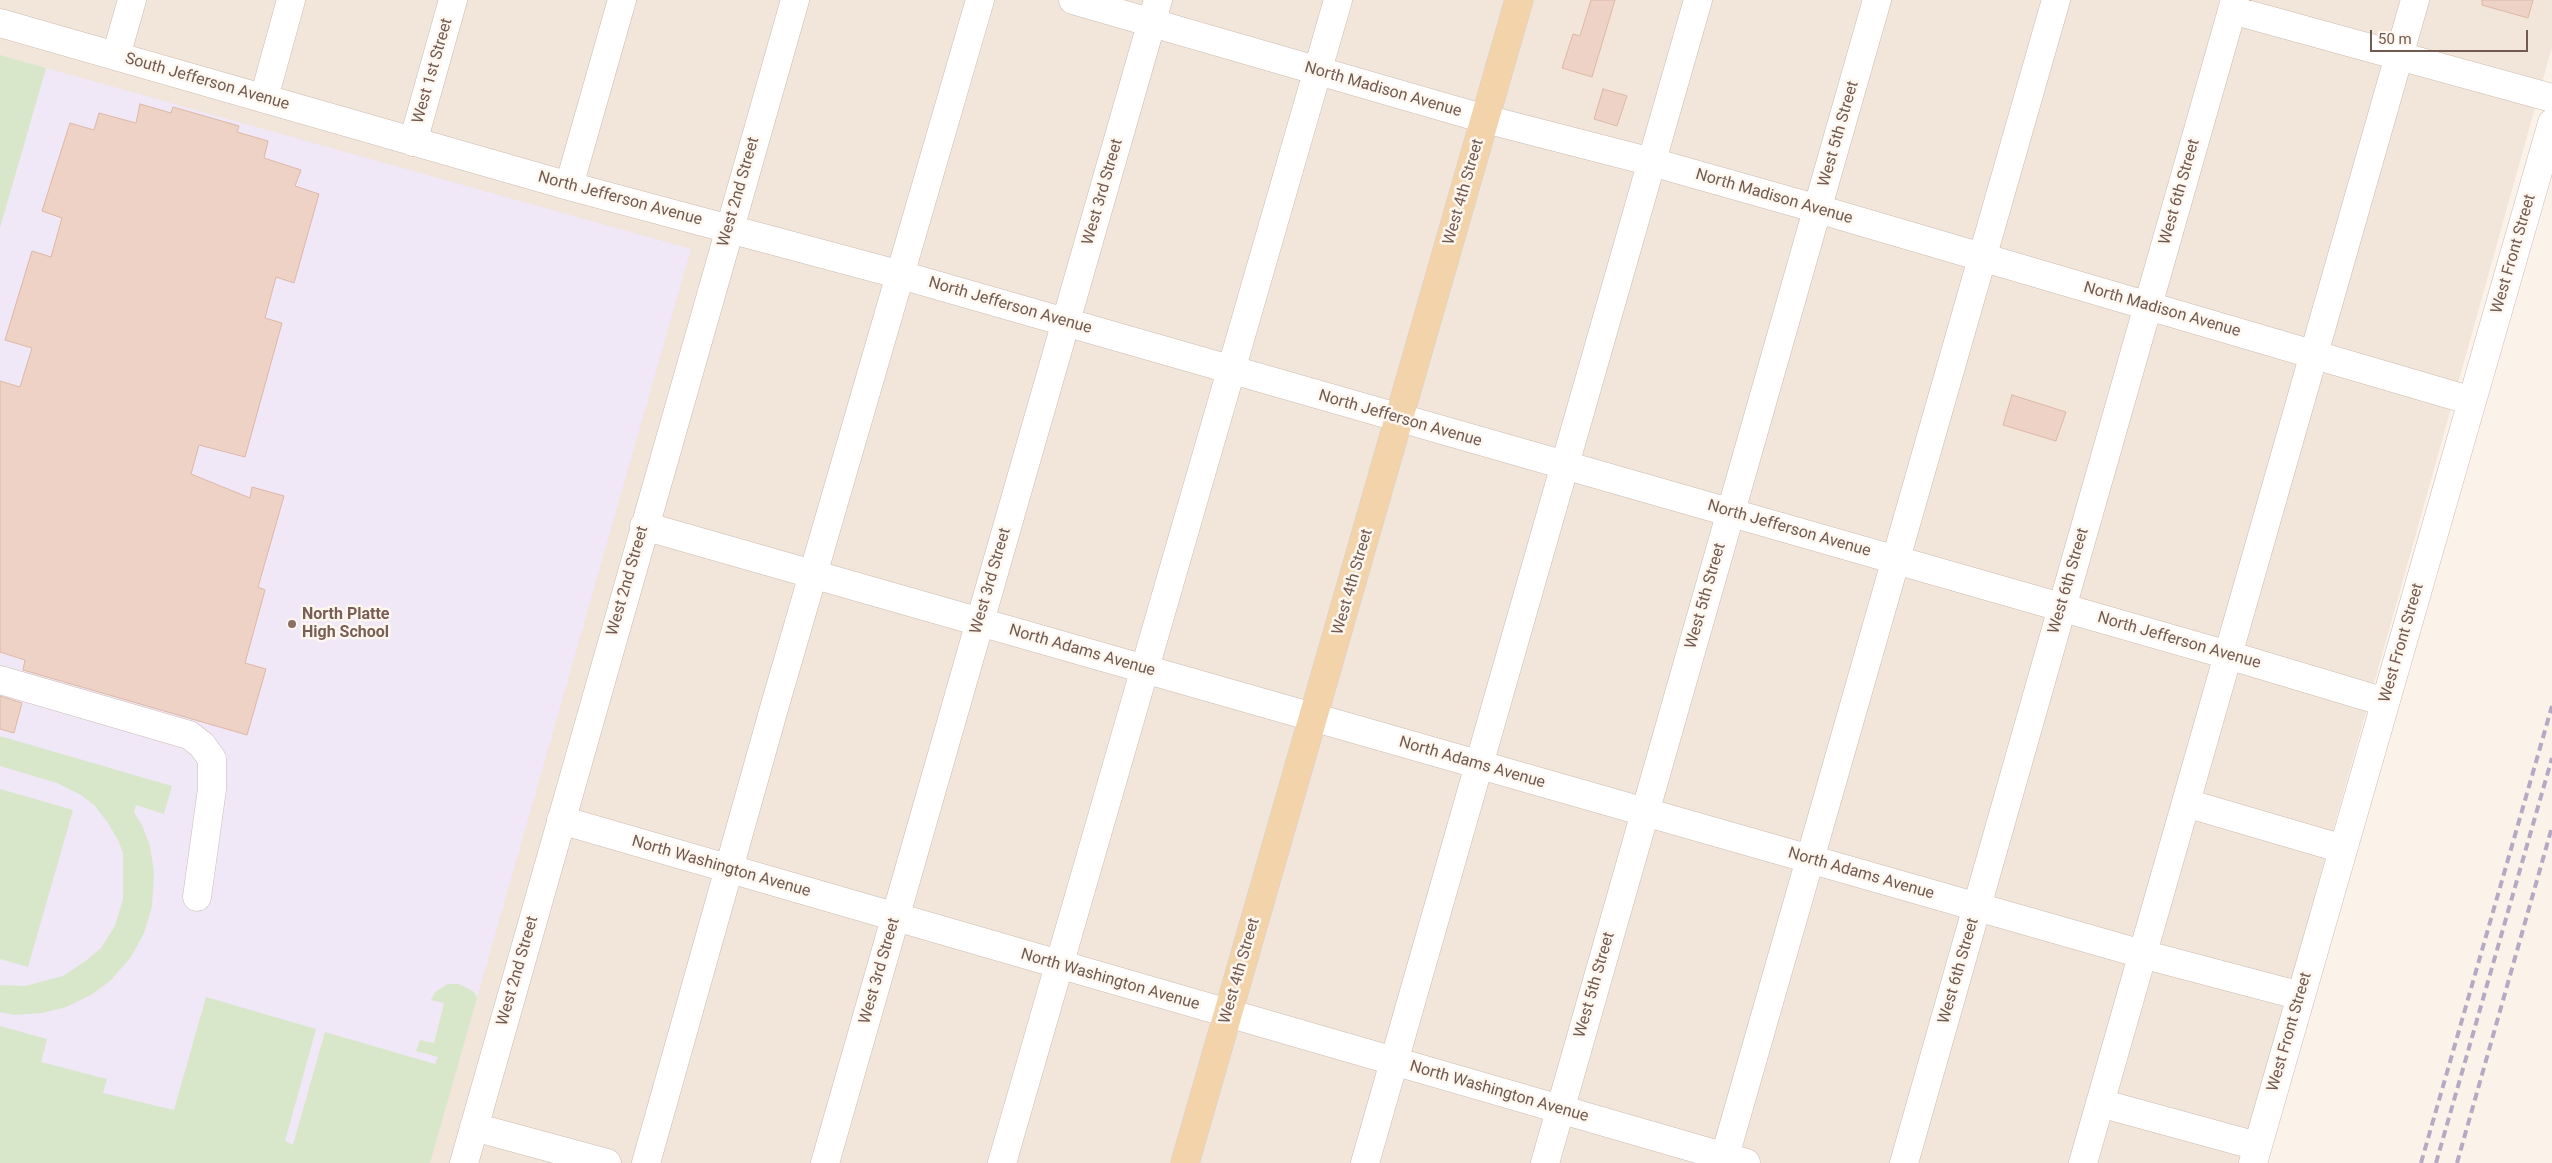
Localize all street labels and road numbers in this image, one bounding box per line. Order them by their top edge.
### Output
street label: West 1st Street [409,16,457,126]
street label: South Jefferson Avenue [123,49,291,115]
street label: North Madison Avenue [1302,58,1464,122]
street label: West 5th Street [1815,79,1863,189]
street label: West 2nd Street [714,135,764,249]
street label: West 3rd Street [1079,137,1127,247]
street label: West 4th Street [1440,137,1488,247]
street label: West 6th Street [2156,137,2204,247]
street label: North Madison Avenue [1693,165,1855,229]
street label: North Jefferson Avenue [536,168,704,230]
street label: West Front Street [2488,192,2540,316]
street label: North Jefferson Avenue [926,273,1094,339]
street label: North Madison Avenue [2081,278,2243,342]
street label: North Jefferson Avenue [1316,386,1484,452]
street label: North Jefferson Avenue [1705,496,1873,562]
street label: West 2nd Street [603,524,653,638]
street label: West 3rd Street [967,526,1015,636]
street label: West 6th Street [2045,526,2093,636]
street label: West 4th Street [1329,527,1377,637]
street label: West 5th Street [1682,541,1730,651]
street label: West Front Street [2376,581,2428,705]
street label: North Jefferson Avenue [2095,608,2263,674]
street label: North Adams Avenue [1007,621,1157,681]
street label: North Adams Avenue [1397,733,1547,793]
street label: North Washington Avenue [629,832,813,902]
street label: North Adams Avenue [1786,844,1936,904]
street label: West 2nd Street [493,914,543,1028]
street label: West 3rd Street [856,916,904,1026]
street label: West 4th Street [1216,916,1264,1026]
street label: West 6th Street [1935,916,1983,1026]
street label: West 5th Street [1571,930,1619,1040]
street label: North Washington Avenue [1018,945,1202,1015]
street label: West Front Street [2264,970,2316,1094]
street label: North Washington Avenue [1407,1057,1591,1127]

